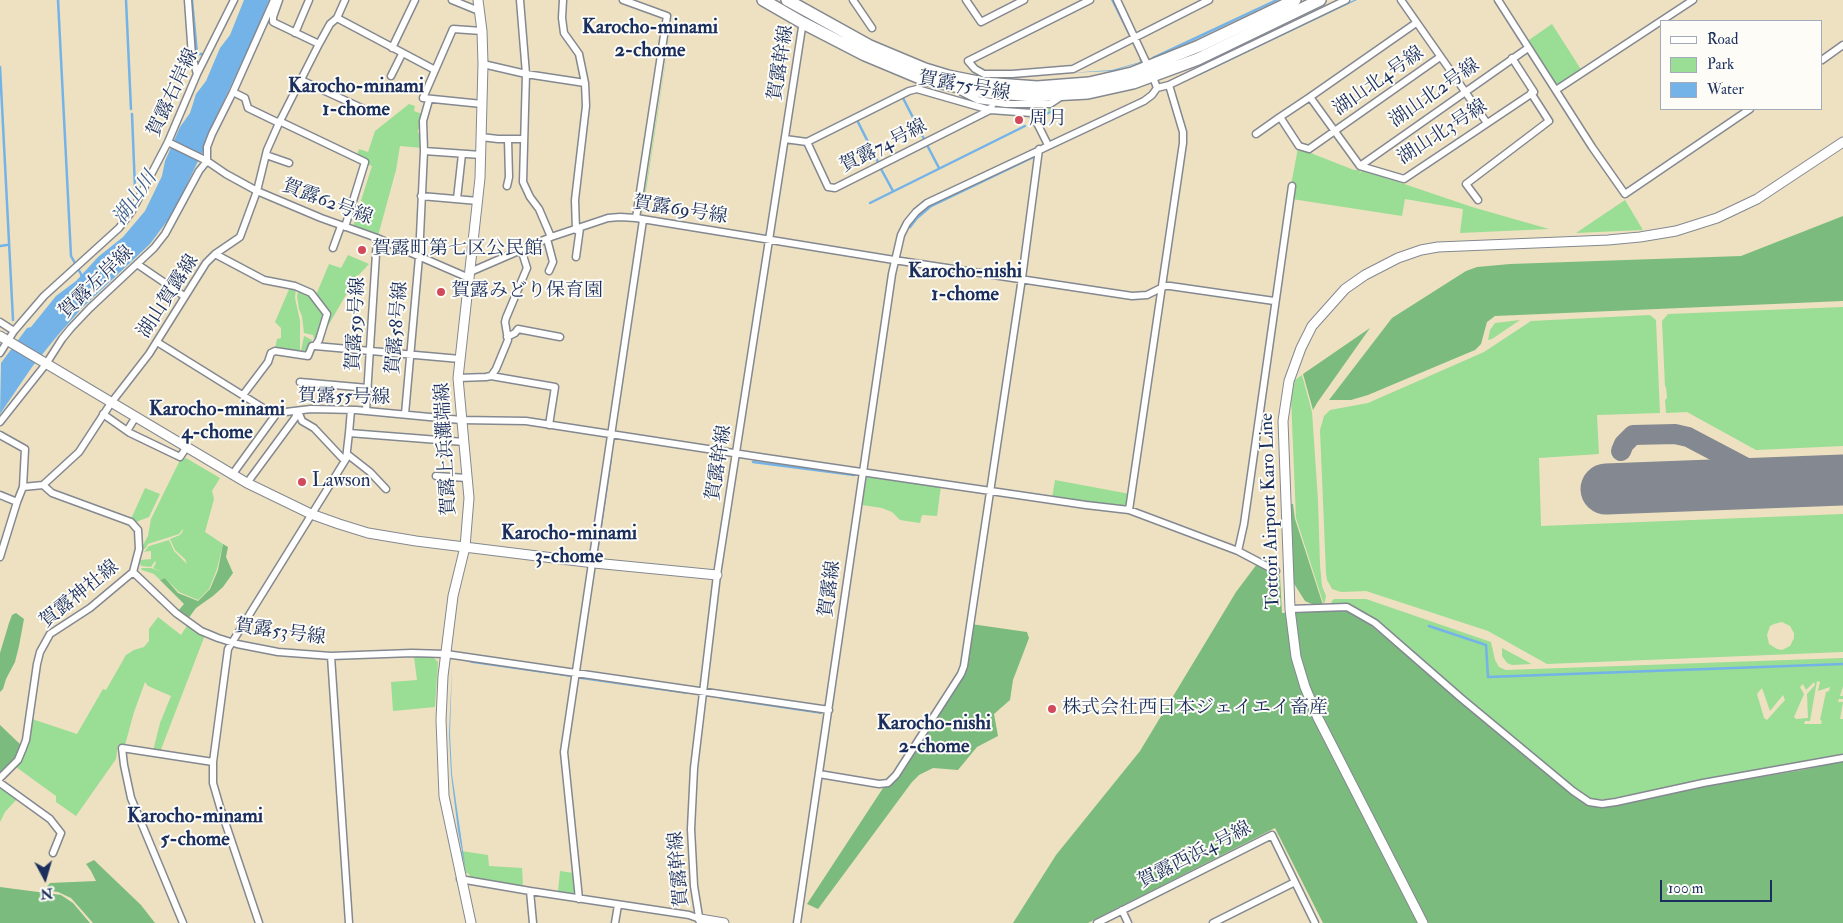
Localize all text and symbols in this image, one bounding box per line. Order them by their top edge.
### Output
district label: Karocho-minami 2-chome [582,17,718,64]
legend [1660,20,1823,110]
street label: 賀露幹線 [765,24,799,102]
text: Road [1707,30,1738,49]
street label: 湖山北4号線 [1329,42,1429,122]
street label: 賀露右岸線 [144,45,204,141]
street label: 湖山北2号線 [1386,55,1484,133]
text: Park [1707,55,1734,74]
street label: 賀露75号線 [916,68,1012,106]
district label: Karocho-minami 1-chome [288,76,424,123]
text: Water [1707,80,1744,99]
street label: 湖山北3号線 [1394,96,1492,170]
place label: 周月 [1029,109,1067,131]
marker: 周月 [1013,114,1025,126]
street label: 賀露74号線 [837,115,931,179]
water label: 湖山川 [109,168,163,230]
street label: 賀露62号線 [278,175,376,231]
street label: 賀露69号線 [631,192,729,230]
place label: 賀露町第七区公民館 [372,239,543,261]
street label: 賀露左岸線 [55,242,139,324]
marker: 賀露町第七区公民館 [356,244,368,256]
street label: 湖山賀露線 [134,251,204,343]
district label: Karocho-nishi 1-chome [908,261,1022,308]
street label: 賀露59号線 [343,276,371,372]
street label: 賀露58号線 [383,281,413,375]
place label: 賀露みどり保育園 [451,281,603,303]
marker: 賀露みどり保育園 [435,286,447,298]
street label: 賀露上浜灘端線 [432,382,462,516]
street label: 賀露55号線 [297,386,391,410]
district label: Karocho-minami 4-chome [149,399,285,446]
street label: Tottori Airport Karo Line [1256,412,1286,610]
street label: 賀露幹線 [703,424,737,502]
place label: Lawson [312,471,371,493]
marker: Lawson [296,476,308,488]
district label: Karocho-minami 3-chome [501,523,637,570]
street label: 賀露神社線 [36,556,124,634]
street label: 賀露線 [816,559,846,619]
street label: 賀露53号線 [233,615,327,651]
place label: 株式会社西日本ジェイエイ畜産 [1062,698,1328,720]
marker: 株式会社西日本ジェイエイ畜産 [1046,703,1058,715]
district label: Karocho-nishi 2-chome [877,713,991,760]
district label: Karocho-minami 5-chome [127,806,263,853]
street label: 賀露西浜4号線 [1134,818,1256,894]
street label: 賀露幹線 [665,830,695,908]
north arrow [20,853,70,903]
scale bar [1663,870,1776,902]
text: 100 m [1668,879,1703,898]
text: N [40,884,54,903]

